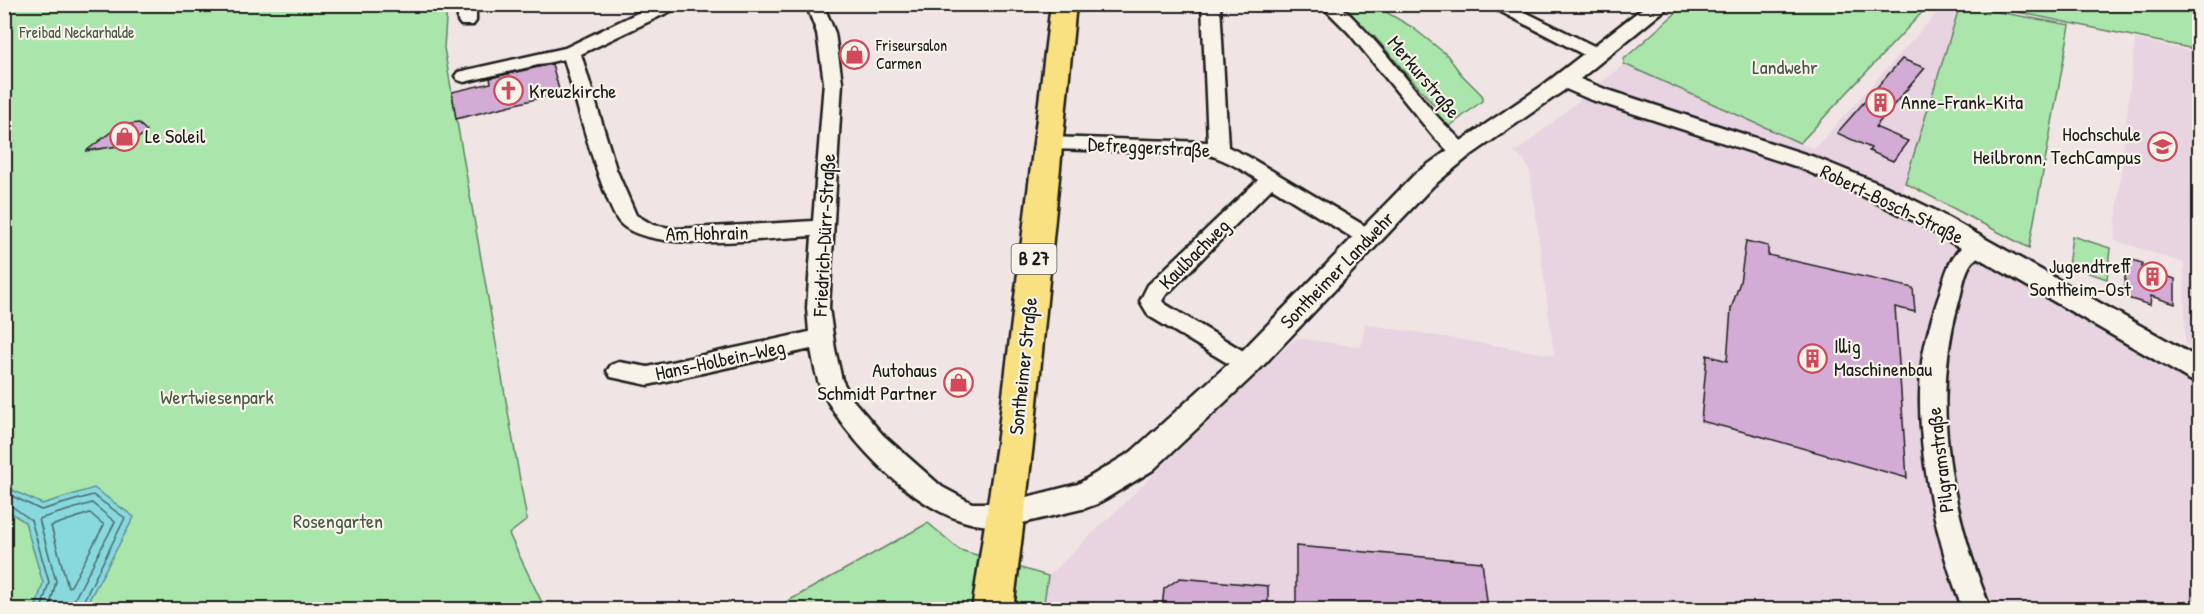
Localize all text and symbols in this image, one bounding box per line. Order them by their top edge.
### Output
park label: Freibad Neckarhalde [19,21,135,43]
street label: Merkurstraße [1382,30,1467,124]
place label: Friseursalon Carmen [875,34,947,74]
shop icon: Friseursalon Carmen [839,38,871,70]
park label: Landwehr [1752,53,1818,80]
church icon: Kreuzkirche [492,75,524,107]
place label: Kreuzkirche [529,77,616,104]
building icon: Anne-Frank-Kita [1864,86,1896,118]
place label: Anne-Frank-Kita [1901,88,2023,115]
shop icon: Le Soleil [108,120,140,152]
place label: Hochschule Heilbronn, TechCampus [1973,120,2141,170]
place label: Le Soleil [145,122,206,149]
street label: Defreggerstraße [1087,130,1211,163]
school or university icon: Hochschule Heilbronn, TechCampus [2146,130,2178,162]
street label: Friedrich-Dürr-Straße [806,153,841,318]
street label: Robert-Bosch-Straße [1816,157,1968,250]
street label: Sontheimer Landwehr [1274,205,1400,334]
street label: Kaulbachweg [1152,212,1235,295]
street label: Am Hohrain [665,218,749,247]
road number: B 27 [1012,244,1056,274]
place label: Jugendtreff Sontheim-Ost [2030,252,2132,302]
building icon: Jugendtreff Sontheim-Ost [2136,261,2168,293]
street label: Sontheimer Straße [1002,296,1043,436]
place label: Illig Maschinenbau [1834,332,1932,382]
street label: Hans-Holbein-Weg [653,333,787,386]
building icon: Illig Maschinenbau [1797,342,1829,374]
place label: Autohaus Schmidt Partner [818,356,937,406]
shop icon: Autohaus Schmidt Partner [942,366,974,398]
park label: Wertwiesenpark [160,383,274,410]
street label: Pilgramstraße [1920,406,1959,514]
park label: Rosengarten [293,507,383,534]

